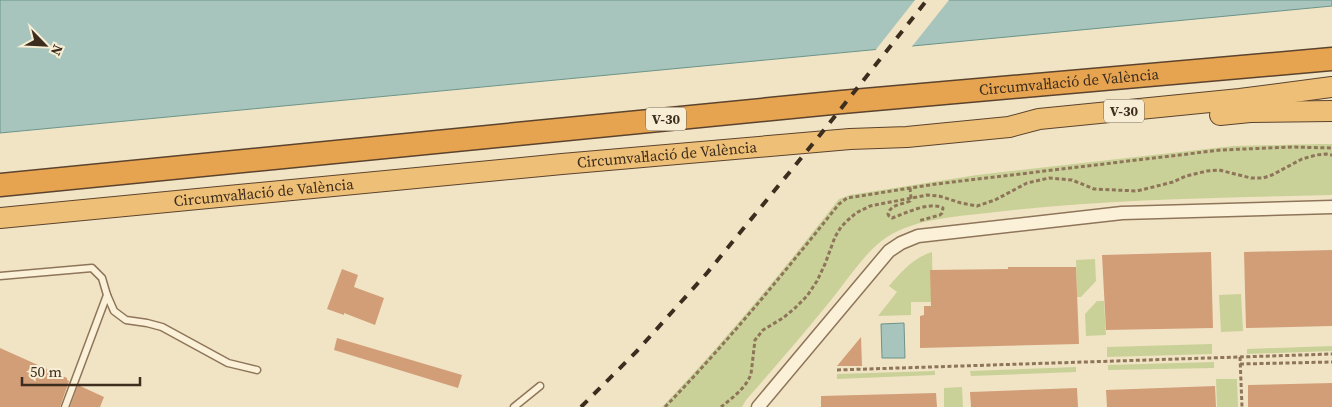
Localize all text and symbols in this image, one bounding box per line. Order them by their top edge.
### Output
north arrow [20,20,70,70]
text: N [46,42,68,59]
street label: Circumval·lació de València [978,63,1160,100]
road number: V-30 [1104,100,1144,122]
road number: V-30 [646,108,686,130]
street label: Circumval·lació de València [576,136,758,173]
street label: Circumval·lació de València [173,173,355,211]
scale bar [22,354,140,386]
text: 50 m [30,361,62,382]

